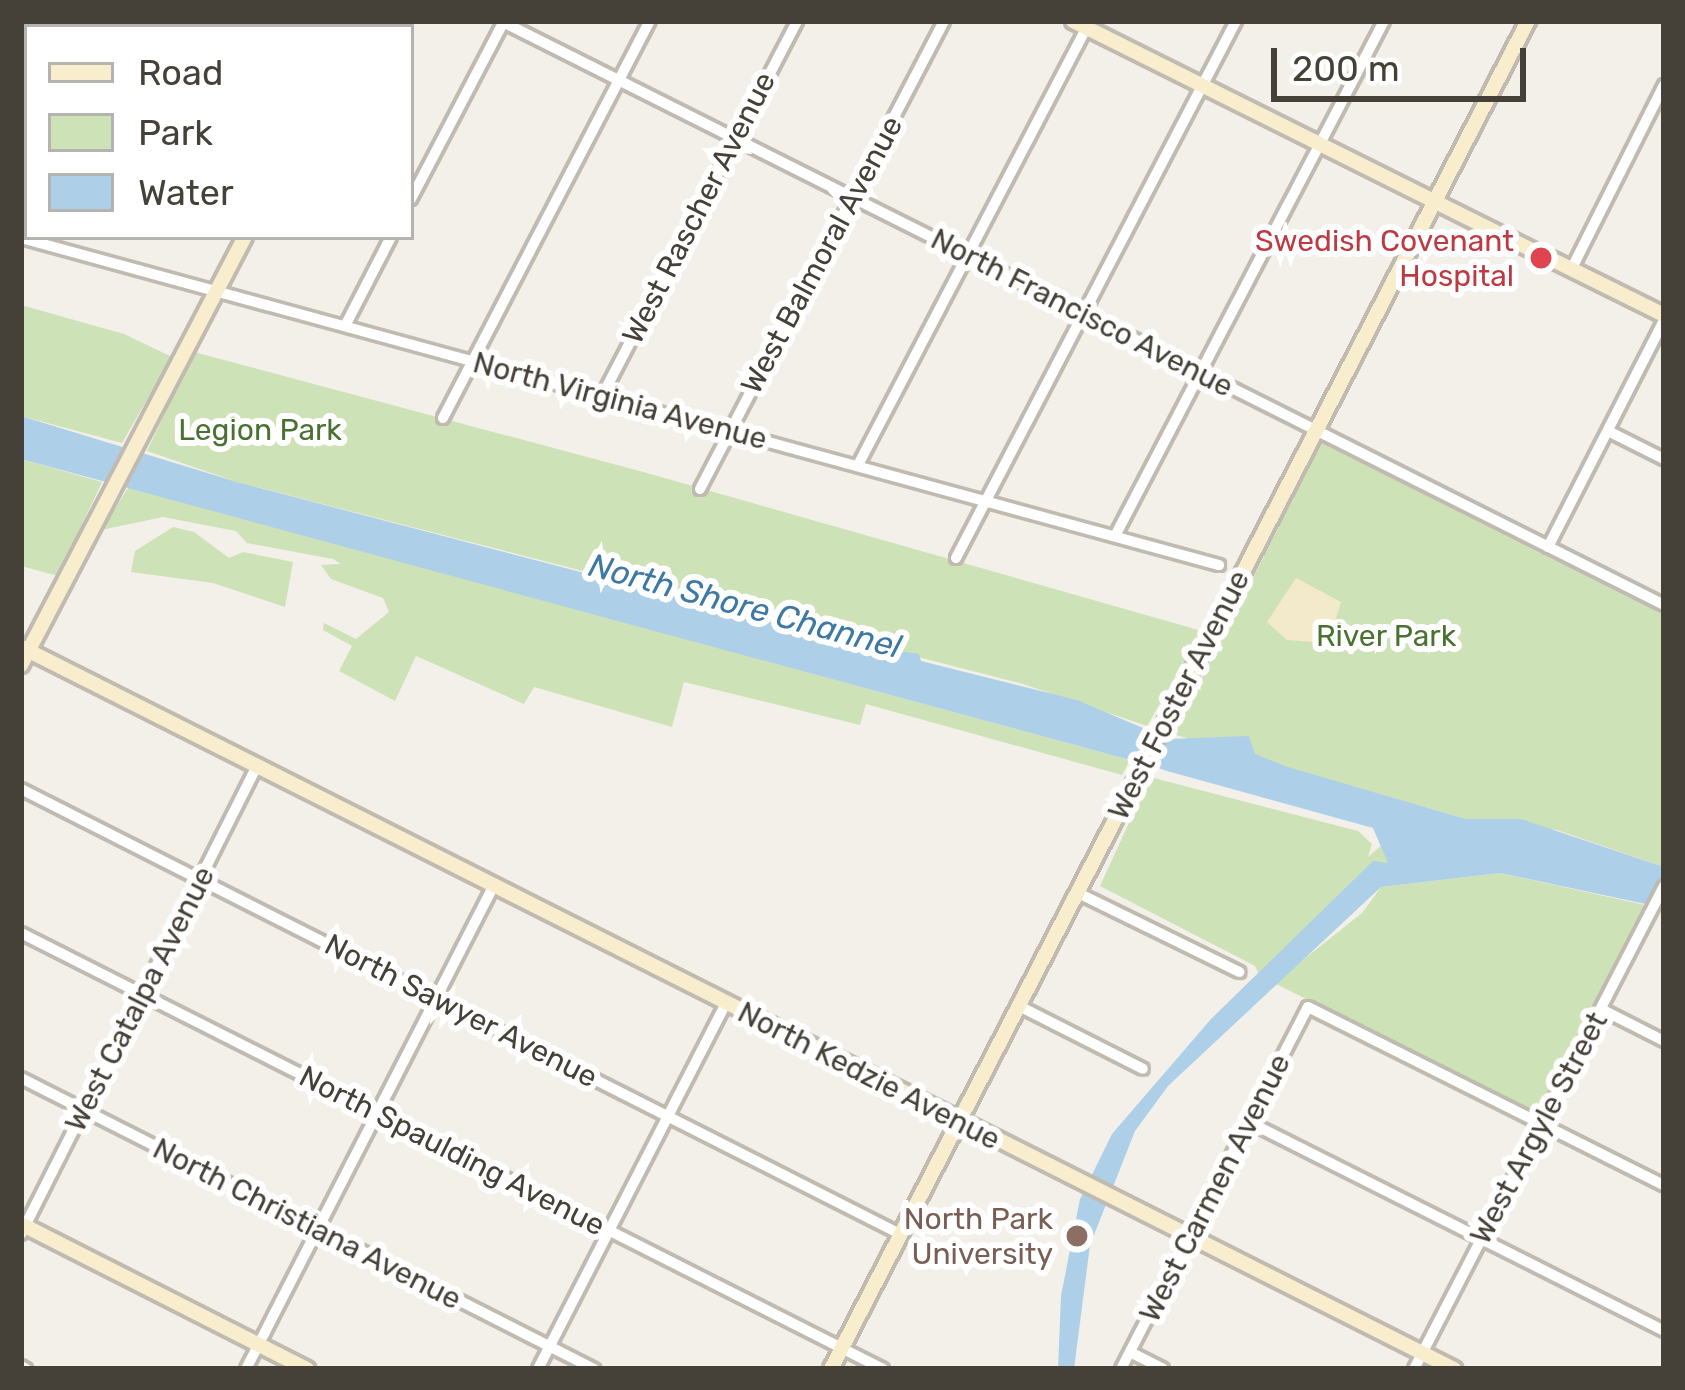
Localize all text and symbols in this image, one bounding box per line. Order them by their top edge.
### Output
legend [24,24,414,240]
scale bar [1277,24,1532,98]
text: 200 m [1292,47,1400,90]
text: Road [138,51,223,94]
street label: West Rascher Avenue [615,65,783,351]
street label: West Balmoral Avenue [733,110,911,400]
text: Park [138,111,213,154]
text: Water [138,171,234,214]
street label: North Francisco Avenue [925,221,1239,405]
place label: Swedish Covenant Hospital [1255,223,1514,294]
marker: Swedish Covenant Hospital [1525,242,1557,274]
street label: North Virginia Avenue [468,344,772,458]
park label: Legion Park [178,412,342,448]
water label: North Shore Channel [584,545,906,667]
street label: West Foster Avenue [1100,564,1258,826]
park label: River Park [1316,618,1456,654]
street label: West Catalpa Avenue [57,860,223,1138]
street label: North Sawyer Avenue [318,926,604,1096]
street label: North Kedzie Avenue [731,994,1007,1158]
street label: West Argyle Street [1462,1005,1616,1251]
street label: West Carmen Avenue [1132,1048,1298,1328]
street label: North Spaulding Avenue [293,1058,611,1244]
street label: North Christiana Avenue [147,1130,467,1318]
place label: North Park University [904,1201,1053,1272]
marker: North Park University [1064,1223,1090,1249]

